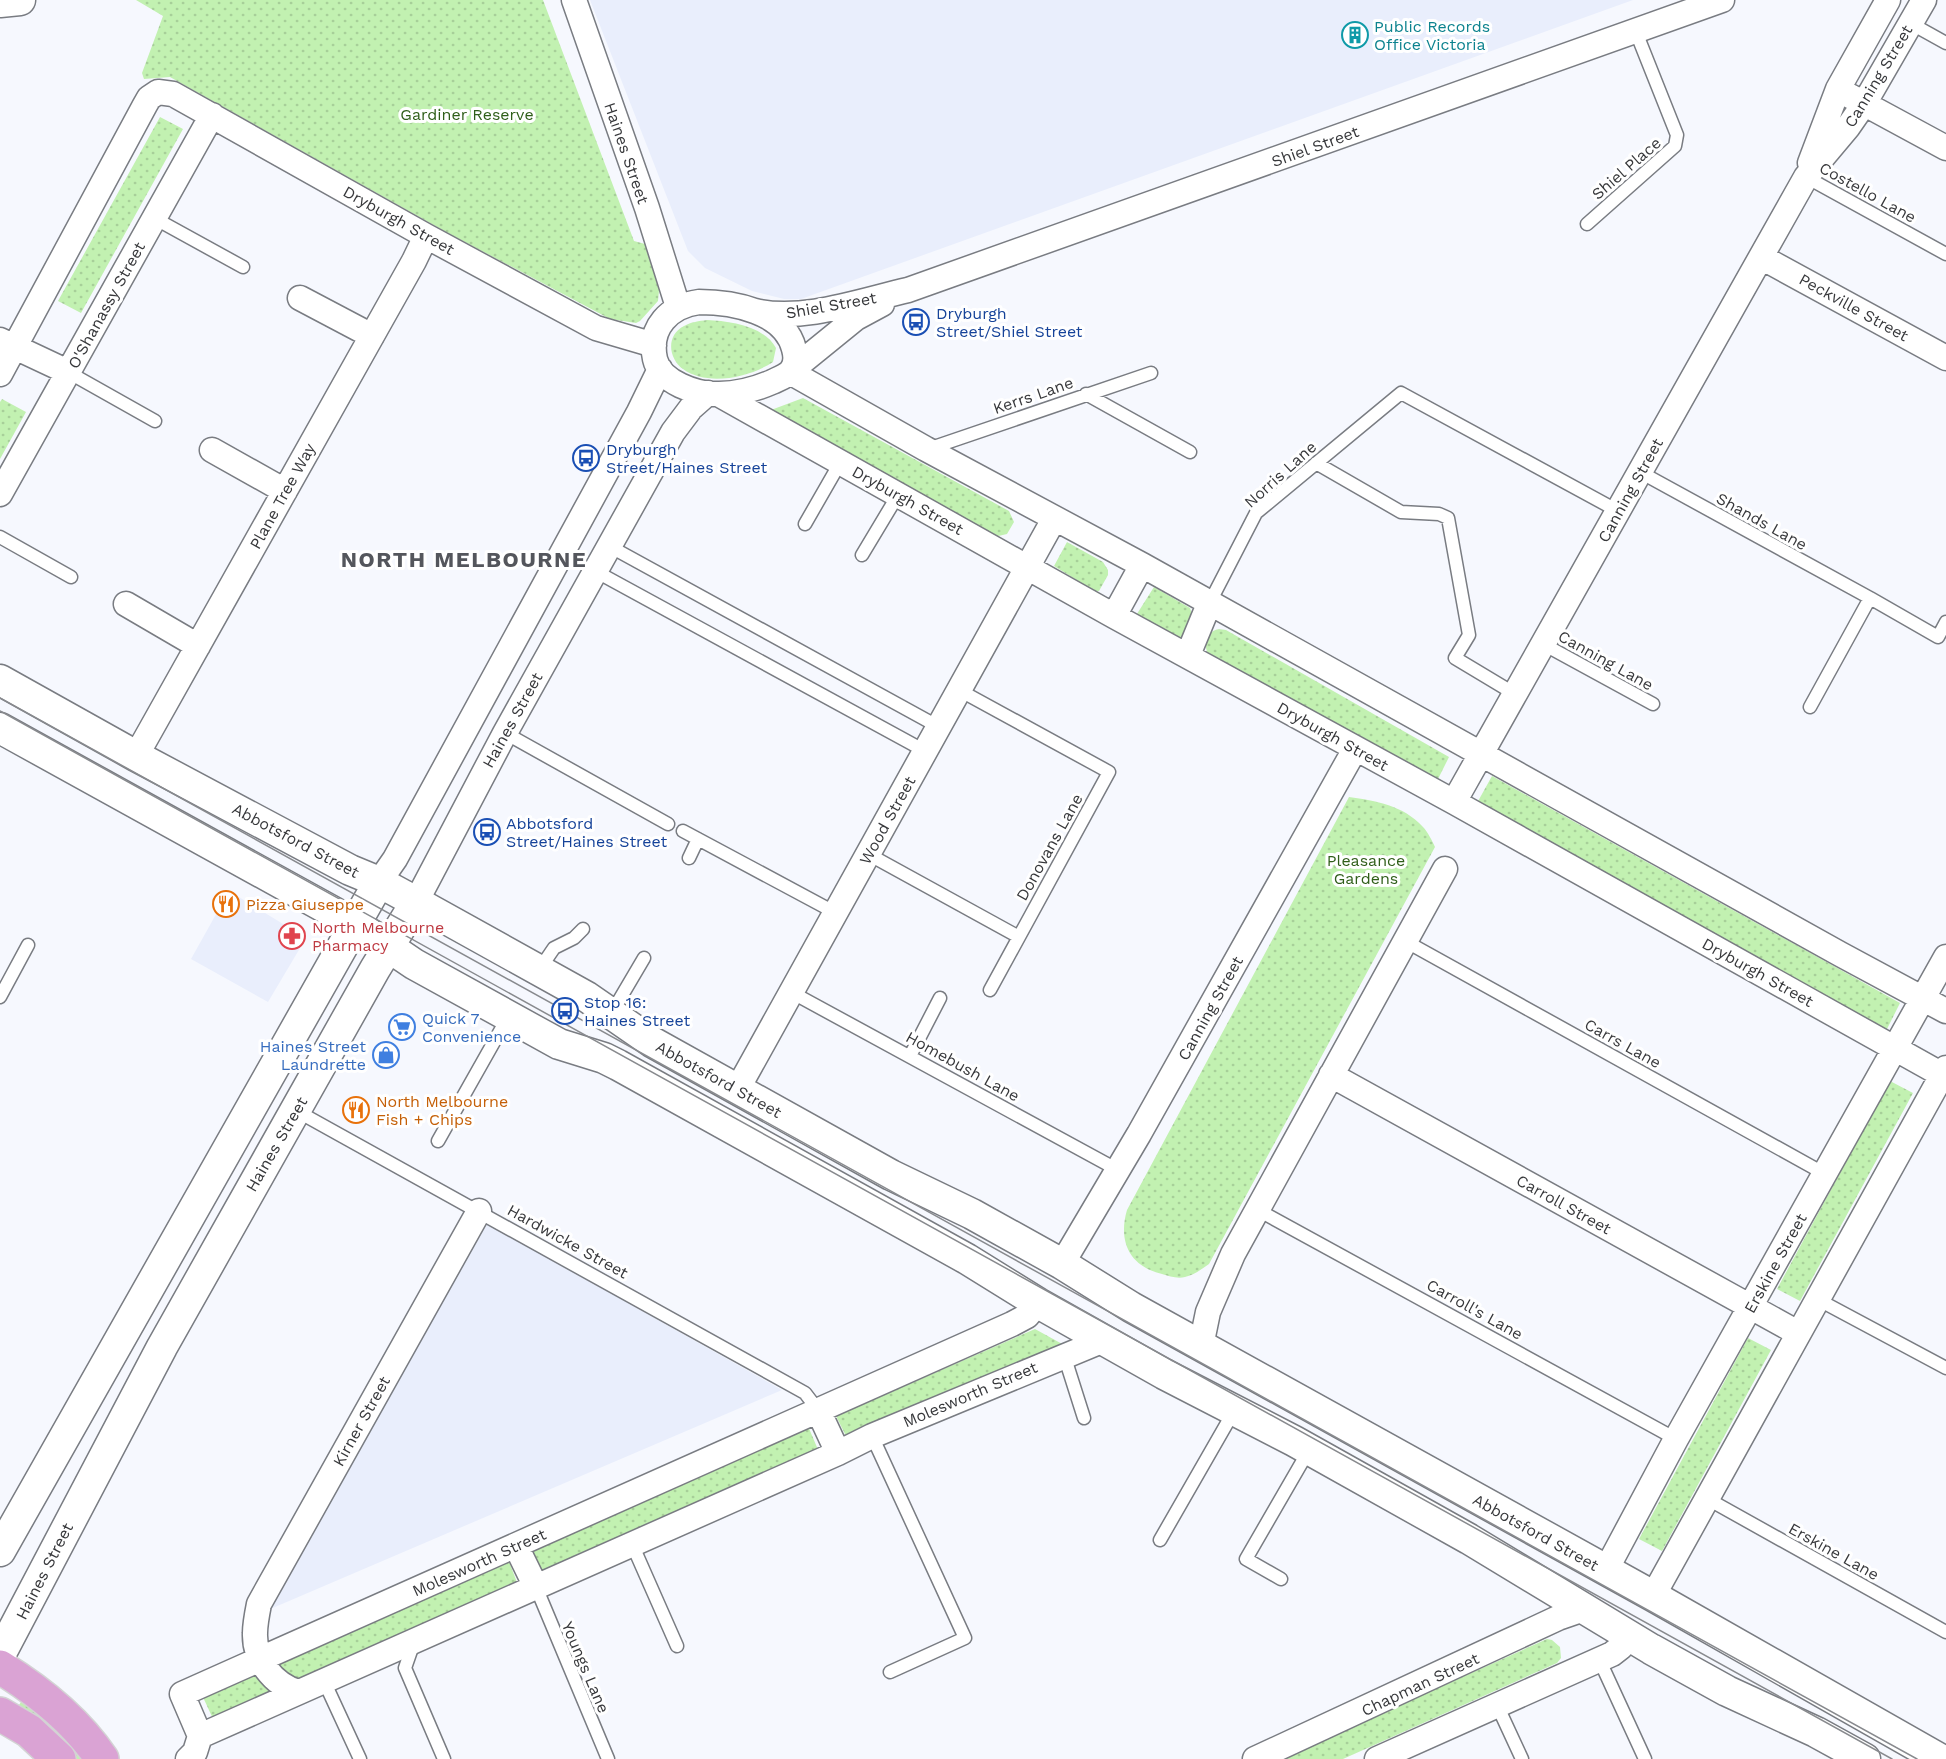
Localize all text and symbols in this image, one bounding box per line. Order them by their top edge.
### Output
place label: Public Records Office Victoria [1374,17,1490,54]
building icon: Public Records Office Victoria [1340,20,1370,50]
street label: Canning Street [1840,21,1917,131]
street label: Haines Street [600,100,653,207]
park label: Gardiner Reserve [400,105,534,124]
street label: Shiel Street [1269,122,1362,171]
street label: Shiel Place [1588,133,1665,204]
street label: Costello Lane [1816,158,1919,227]
street label: Dryburgh Street [340,182,458,259]
street label: O'Shanassy Street [64,238,149,372]
street label: Peckville Street [1796,270,1912,345]
street label: Shiel Street [784,288,878,323]
place label: Dryburgh Street/Shiel Street [936,304,1083,341]
bus stop icon: Dryburgh Street/Shiel Street [901,307,931,337]
street label: Kerrs Lane [991,373,1076,418]
street label: Canning Street [1594,435,1667,546]
street label: Norris Lane [1240,437,1320,512]
street label: Plane Tree Way [246,439,320,552]
place label: Dryburgh Street/Haines Street [606,440,768,477]
bus stop icon: Dryburgh Street/Haines Street [571,443,601,473]
street label: Dryburgh Street [849,462,967,539]
street label: Shands Lane [1713,489,1810,554]
district label: NORTH MELBOURNE [341,547,587,572]
street label: Canning Lane [1555,626,1657,694]
street label: Haines Street [478,669,547,771]
street label: Dryburgh Street [1274,698,1392,775]
street label: Wood Street [855,773,920,868]
street label: Donovans Lane [1012,790,1087,904]
street label: Abbotsford Street [229,799,363,882]
place label: Abbotsford Street/Haines Street [506,814,668,851]
bus stop icon: Abbotsford Street/Haines Street [472,817,502,847]
park label: Pleasance Gardens [1327,851,1405,888]
restaurant icon: Pizza Giuseppe [211,889,241,919]
place label: Pizza Giuseppe [246,895,364,914]
place label: North Melbourne Pharmacy [312,918,444,955]
pharmacy icon: North Melbourne Pharmacy [277,921,307,951]
street label: Dryburgh Street [1699,934,1817,1011]
street label: Canning Street [1174,953,1247,1064]
place label: Stop 16: Haines Street [584,993,690,1030]
bus stop icon: Stop 16: Haines Street [550,996,580,1026]
place label: Quick 7 Convenience [422,1009,521,1046]
supermarket icon: Quick 7 Convenience [387,1012,417,1042]
street label: Carrs Lane [1581,1015,1664,1072]
street label: Homebush Lane [903,1027,1023,1106]
place label: Haines Street Laundrette [260,1037,366,1074]
street label: Abbotsford Street [653,1037,785,1122]
shop icon: Haines Street Laundrette [371,1040,401,1070]
place label: North Melbourne Fish + Chips [376,1092,508,1129]
street label: Haines Street [242,1093,311,1195]
restaurant icon: North Melbourne Fish + Chips [341,1095,371,1125]
street label: Carroll Street [1513,1171,1615,1238]
street label: Hardwicke Street [504,1200,632,1283]
street label: Erskine Street [1740,1210,1811,1316]
street label: Carroll's Lane [1423,1275,1526,1344]
street label: Molesworth Street [900,1357,1041,1431]
street label: Kirner Street [329,1373,394,1470]
street label: Abbotsford Street [1470,1490,1602,1575]
street label: Haines Street [12,1519,77,1623]
street label: Erskine Lane [1785,1519,1882,1584]
street label: Molesworth Street [409,1524,549,1600]
street label: Youngs Lane [558,1619,613,1716]
street label: Chapman Street [1358,1649,1482,1720]

